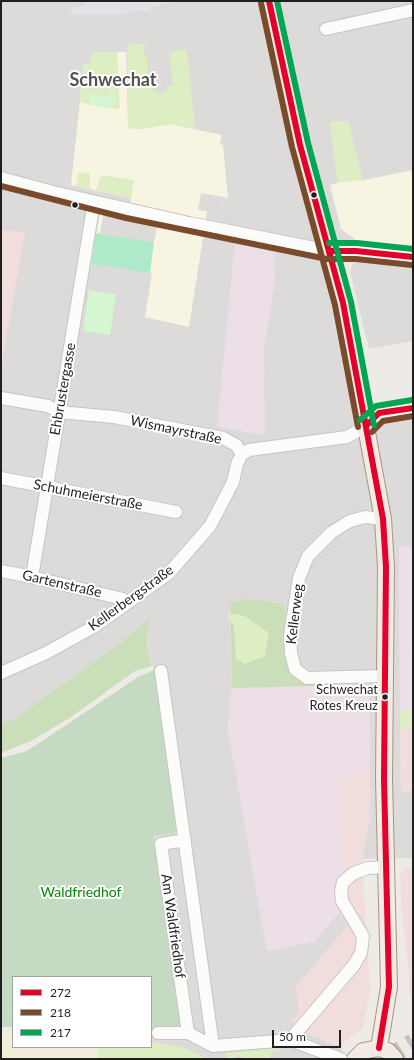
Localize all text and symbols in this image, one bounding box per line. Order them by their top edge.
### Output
district label: Schwechat [69,69,157,91]
unlabelled marker [309,190,319,200]
unlabelled marker [70,200,80,210]
street label: Ehbrustergasse [47,341,79,437]
street label: Wismayrstraße [129,412,223,448]
street label: Schuhmeierstraße [32,476,144,514]
street label: Kellerbergstraße [85,561,177,635]
street label: Gartenstraße [21,567,103,601]
street label: Kellerweg [283,583,307,645]
place label: Schwechat Rotes Kreuz [310,682,378,713]
marker: Schwechat Rotes Kreuz [380,692,390,702]
street label: Am Waldfriedhof [157,873,189,979]
park label: Waldfriedhof [41,884,121,900]
legend [12,976,152,1048]
text: 272 [50,985,71,1000]
text: 218 [50,1005,71,1020]
scale bar [274,1022,343,1048]
text: 217 [50,1025,71,1040]
text: 50 m [279,1029,306,1044]

